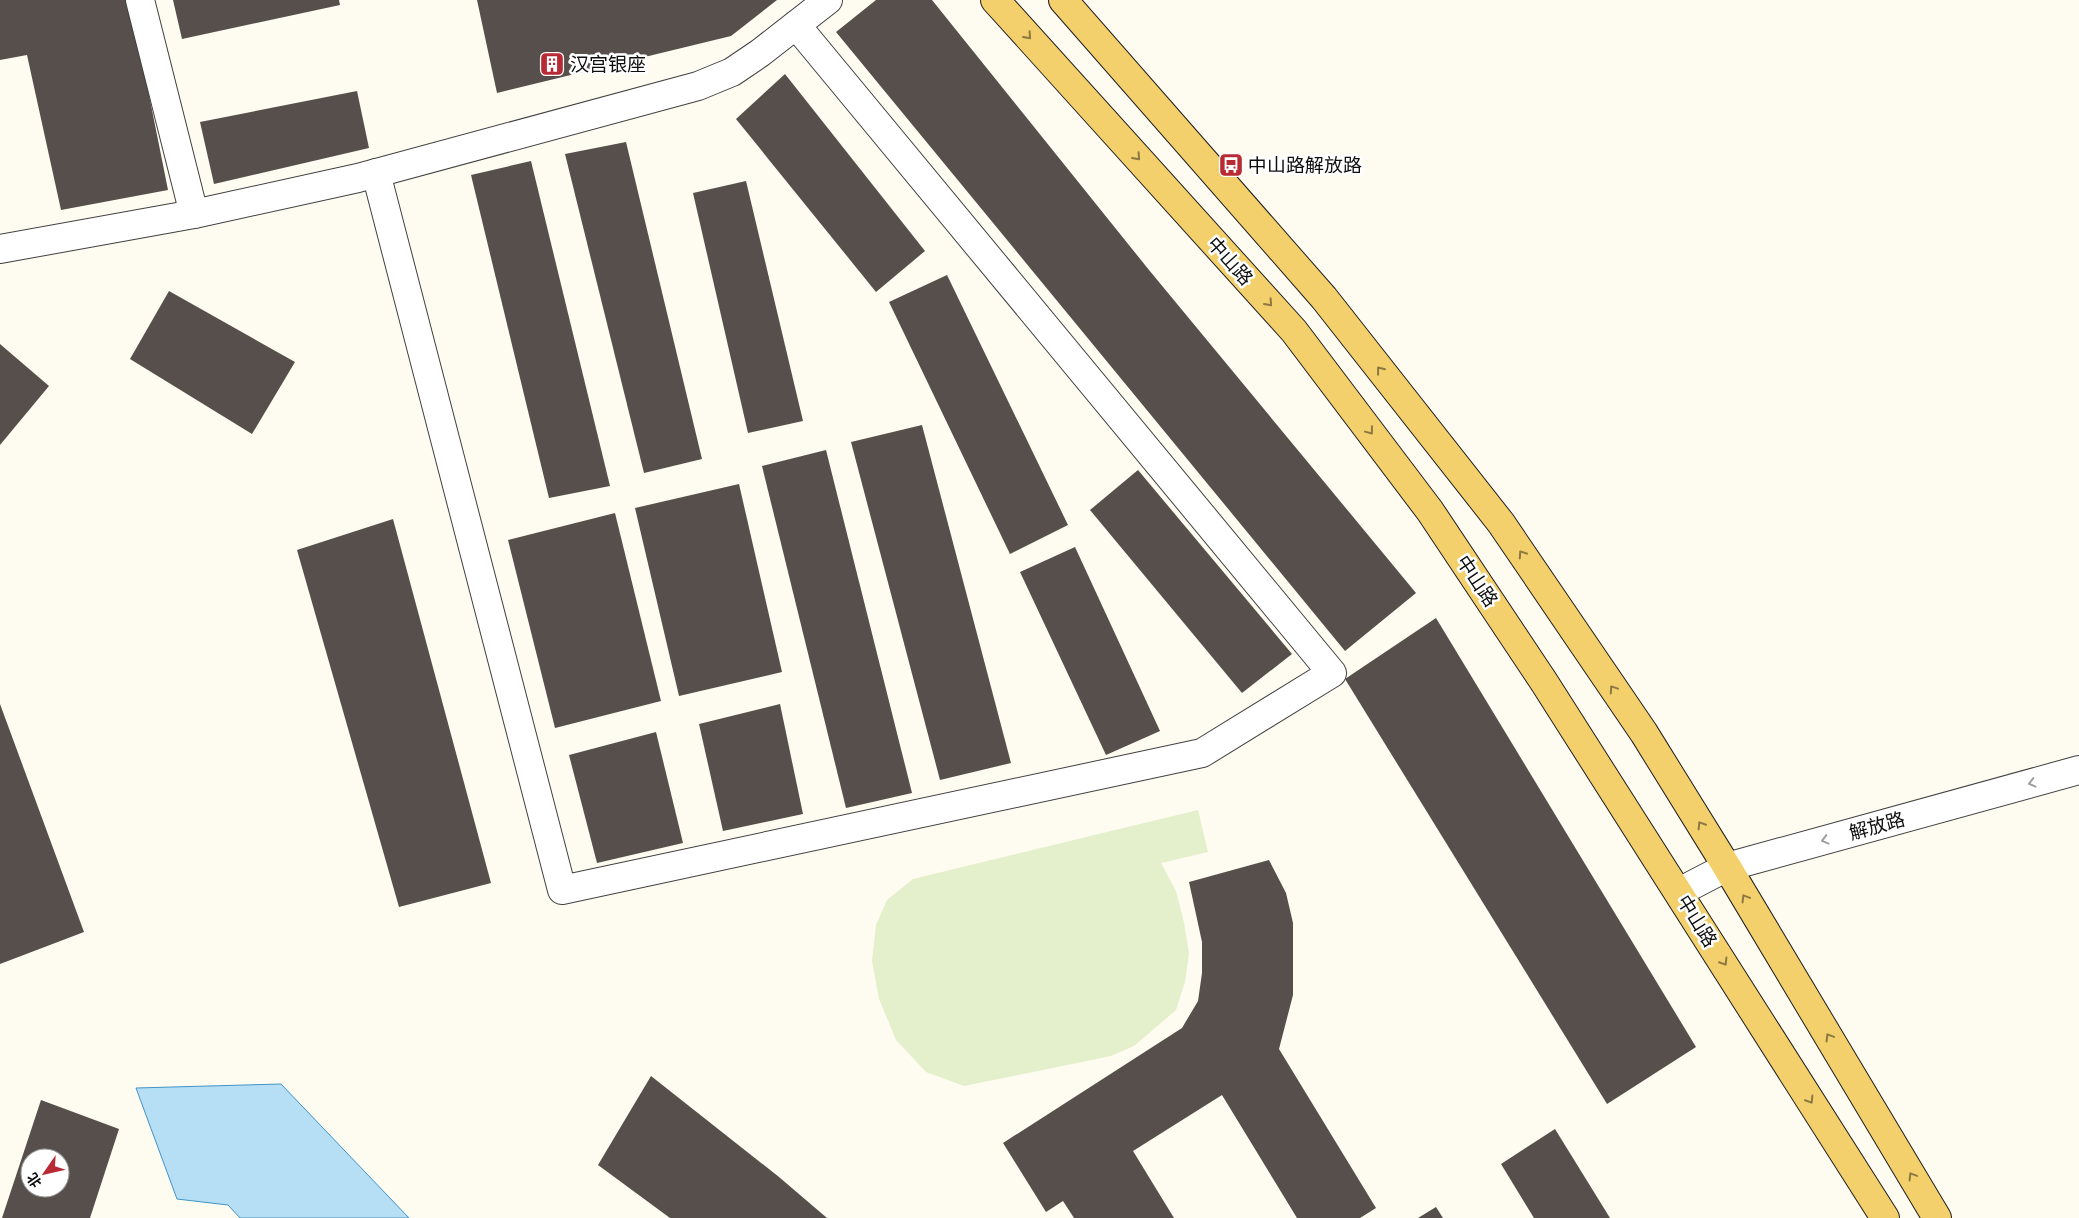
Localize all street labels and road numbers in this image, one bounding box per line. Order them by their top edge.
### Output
street label: 中山路 [1202,232,1258,290]
street label: 中山路 [1452,551,1502,611]
street label: 解放路 [1846,808,1908,844]
street label: 中山路 [1672,891,1722,951]

